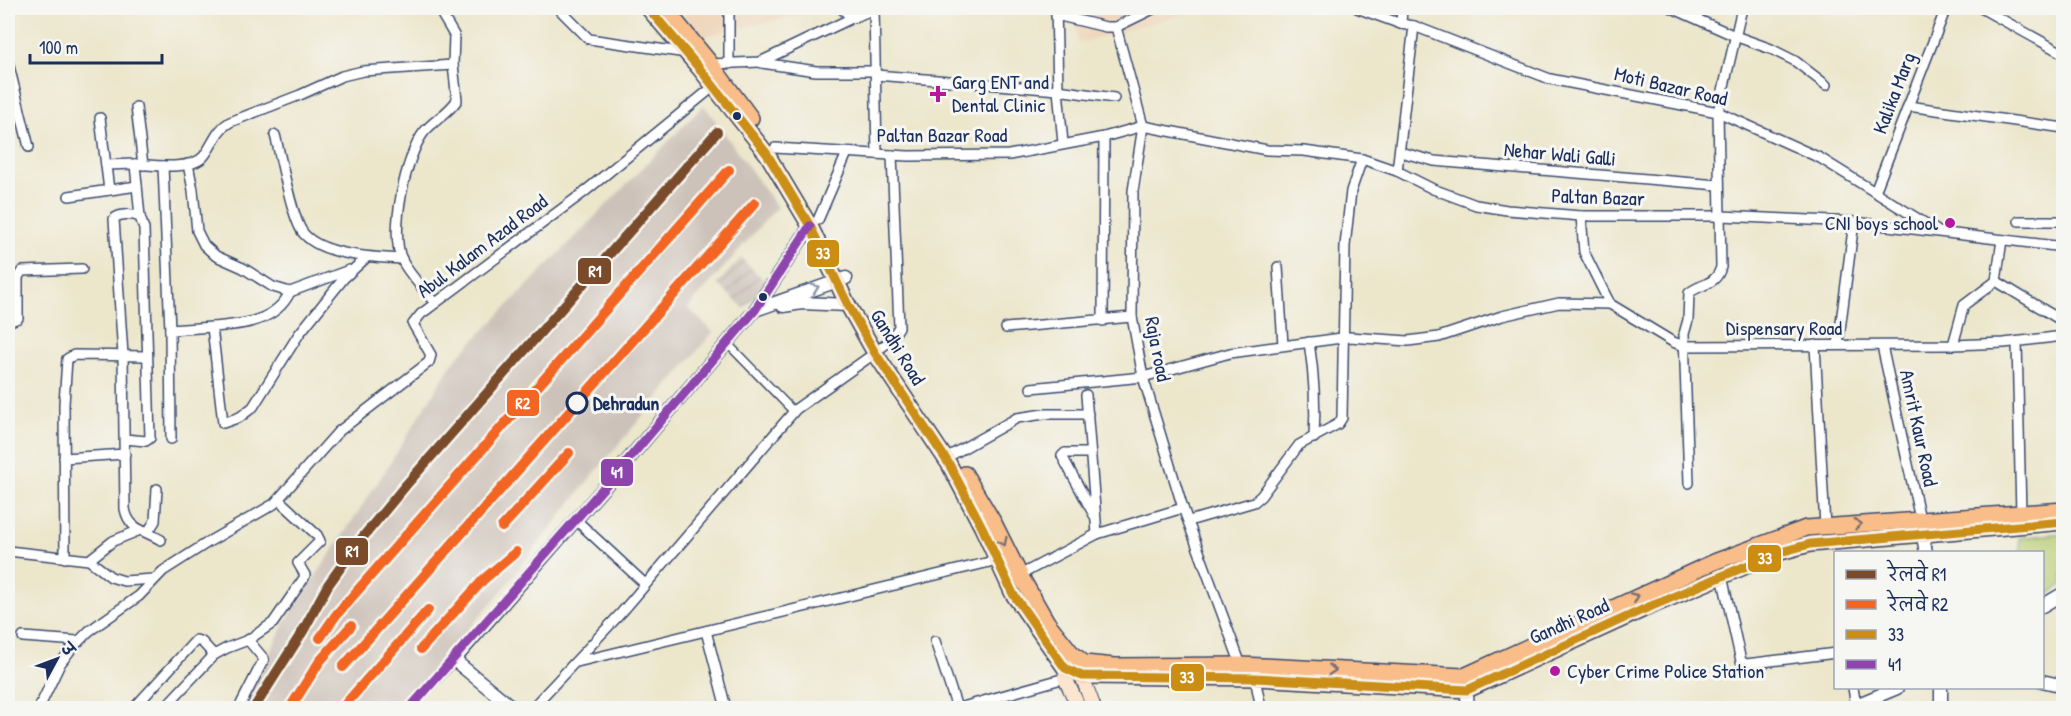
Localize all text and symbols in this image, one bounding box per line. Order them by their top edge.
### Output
scale bar [30,27,162,65]
text: 100 m [39,35,78,60]
street label: Kalika Marg [1866,48,1921,137]
street label: Moti Bazar Road [1612,59,1731,112]
place label: Garg ENT and Dental Clinic [952,68,1049,118]
marker: Garg ENT and Dental Clinic [929,85,947,103]
unlabelled marker [731,110,743,122]
street label: Paltan Bazar Road [877,121,1007,148]
street label: Nehar Wali Galli [1503,135,1617,172]
street label: Paltan Bazar [1551,181,1645,212]
street label: Abul Kalam Azad Road [411,187,553,304]
place label: CNI boys school [1825,209,1939,236]
marker: CNI boys school [1943,216,1957,230]
line badge: 33 [806,239,840,268]
text: 33 [816,242,830,264]
line badge: R1 [577,257,612,285]
text: R1 [588,260,602,282]
one-way arrow [809,283,820,296]
unlabelled marker [757,291,769,303]
street label: Gandhi Road [865,304,932,390]
street label: Raja road [1139,314,1178,384]
street label: Dispensary Road [1726,314,1842,341]
street label: Amrit Kaur Road [1894,367,1945,489]
line badge: R2 [506,389,540,417]
place label: Dehradun [593,389,659,416]
text: R2 [516,392,531,414]
marker: Dehradun [566,392,588,414]
line badge: 41 [600,458,634,487]
text: 41 [611,461,623,483]
one-way arrow [1854,518,1863,531]
one-way arrow [996,535,1008,546]
line badge: R1 [335,537,369,566]
text: R1 [345,540,359,562]
line badge: 33 [1747,544,1782,573]
text: 33 [1758,547,1772,569]
legend [1834,551,2044,689]
text: रेलवे R1 [1886,559,1946,587]
text: रेलवे R2 [1886,589,1949,617]
street label: Gandhi Road [1525,591,1613,650]
one-way arrow [1629,592,1640,604]
text: 33 [1888,622,1904,647]
north arrow [27,629,87,689]
text: उ [55,636,81,661]
text: 41 [1888,652,1901,677]
place label: Cyber Crime Police Station [1567,657,1764,684]
line badge: 33 [1170,663,1205,692]
one-way arrow [1327,663,1336,676]
marker: Cyber Crime Police Station [1548,664,1562,678]
text: 33 [1180,666,1194,688]

